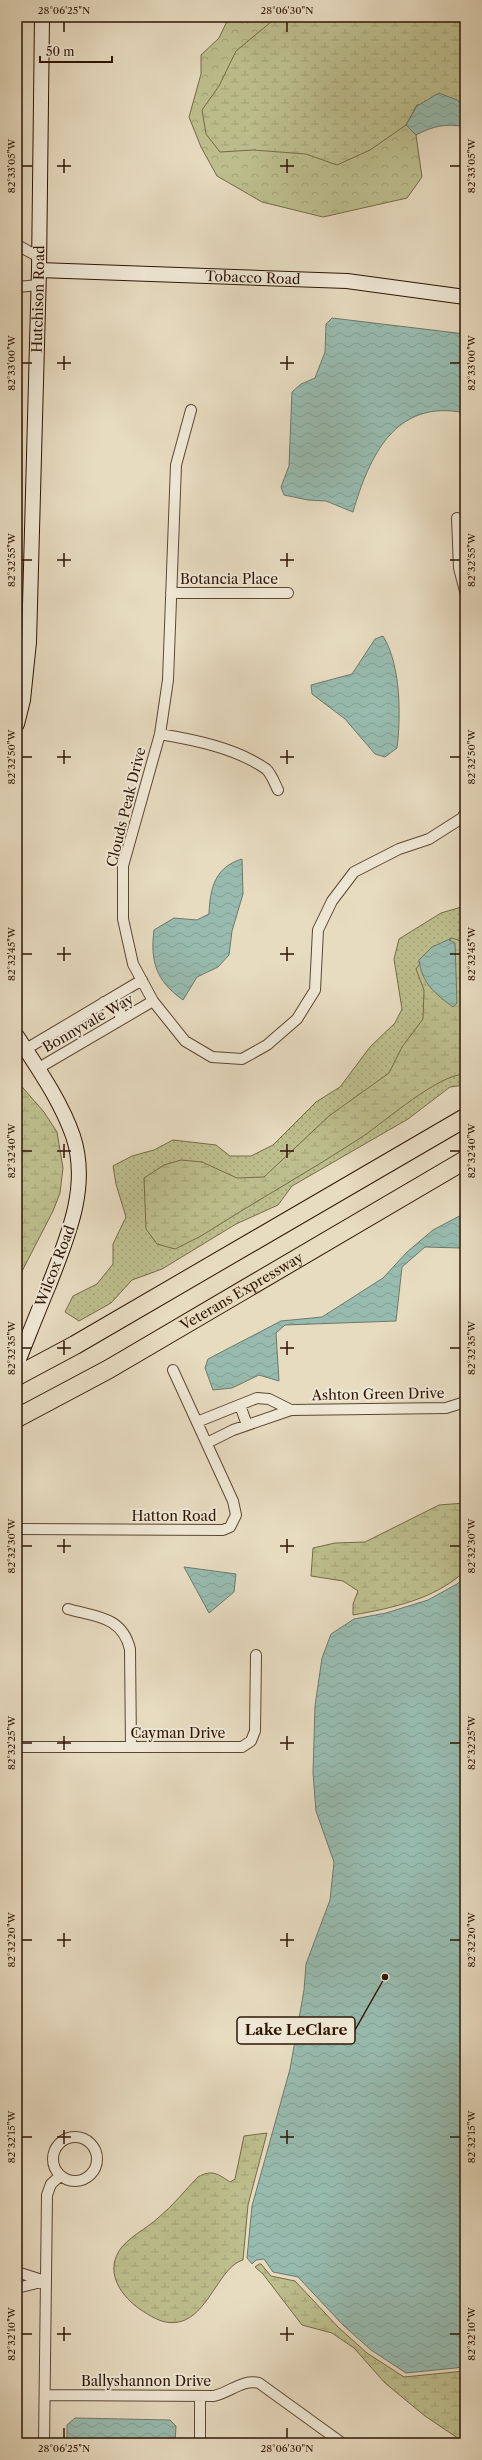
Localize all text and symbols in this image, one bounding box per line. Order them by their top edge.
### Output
text: 28°06'25"N [38,4,90,17]
text: 28°06'30"N [261,4,313,17]
scale bar [40,38,112,64]
text: 50 m [46,44,75,59]
text: 82°33'05"W [5,138,18,193]
text: 82°33'05"W [465,138,478,193]
street label: Hutchison Road [28,245,48,353]
street label: Tobacco Road [205,267,301,288]
text: 82°33'00"W [5,334,18,391]
text: 82°33'00"W [465,334,478,391]
text: 82°32'55"W [5,532,18,587]
text: 82°32'55"W [465,532,478,587]
street label: Botancia Place [180,570,278,588]
text: 82°32'50"W [5,729,18,784]
text: 82°32'50"W [465,729,478,784]
street label: Clouds Peak Drive [102,745,150,869]
text: 82°32'45"W [5,926,18,981]
text: 82°32'45"W [465,926,478,981]
street label: Bonnyvale Way [39,990,137,1056]
text: 82°32'40"W [5,1123,18,1178]
text: 82°32'40"W [465,1123,478,1178]
street label: Wilcox Road [31,1222,79,1310]
street label: Veterans Expressway [176,1248,306,1335]
text: 82°32'35"W [5,1320,18,1375]
text: 82°32'35"W [465,1320,478,1375]
street label: Ashton Green Drive [310,1384,445,1404]
street label: Hatton Road [132,1507,217,1525]
text: 82°32'30"W [5,1518,18,1573]
text: 82°32'30"W [465,1518,478,1573]
text: 82°32'25"W [5,1715,18,1770]
text: 82°32'25"W [465,1715,478,1770]
street label: Cayman Drive [131,1724,226,1742]
text: 82°32'20"W [5,1911,18,1968]
text: 82°32'20"W [465,1911,478,1968]
callout: Lake LeClare [237,2017,355,2044]
text: Lake LeClare [245,2020,347,2039]
text: 82°32'15"W [5,2110,18,2163]
text: 82°32'15"W [465,2110,478,2163]
text: 82°32'10"W [5,2306,18,2361]
text: 82°32'10"W [465,2306,478,2361]
street label: Ballyshannon Drive [81,2372,211,2390]
text: 28°06'25"N [38,2442,90,2455]
text: 28°06'30"N [261,2442,313,2455]

